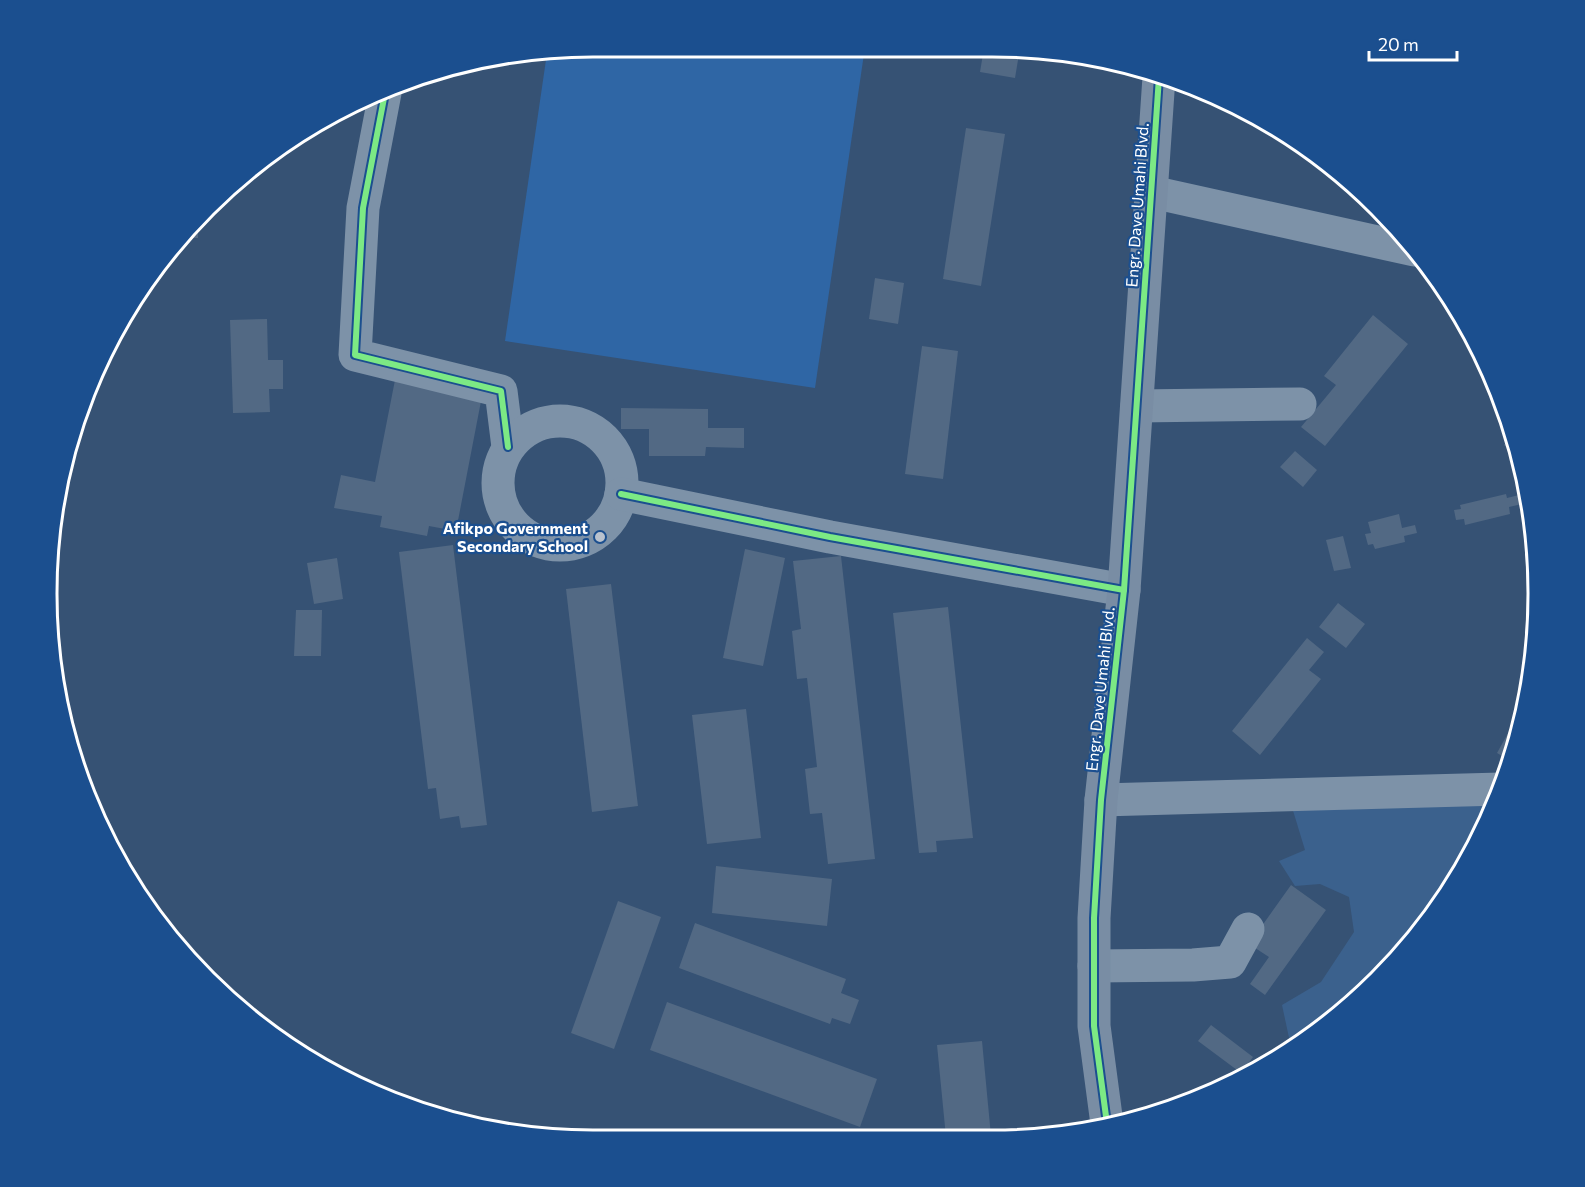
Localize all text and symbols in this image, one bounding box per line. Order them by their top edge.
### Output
scale bar [1369,24,1458,62]
text: 20 m [1378,33,1419,55]
street label: Engr. Dave Umahi Blvd. [1121,122,1152,288]
place label: Afikpo Government Secondary School [443,518,588,555]
marker: Afikpo Government Secondary School [593,530,607,544]
street label: Engr. Dave Umahi Blvd. [1081,606,1118,772]

